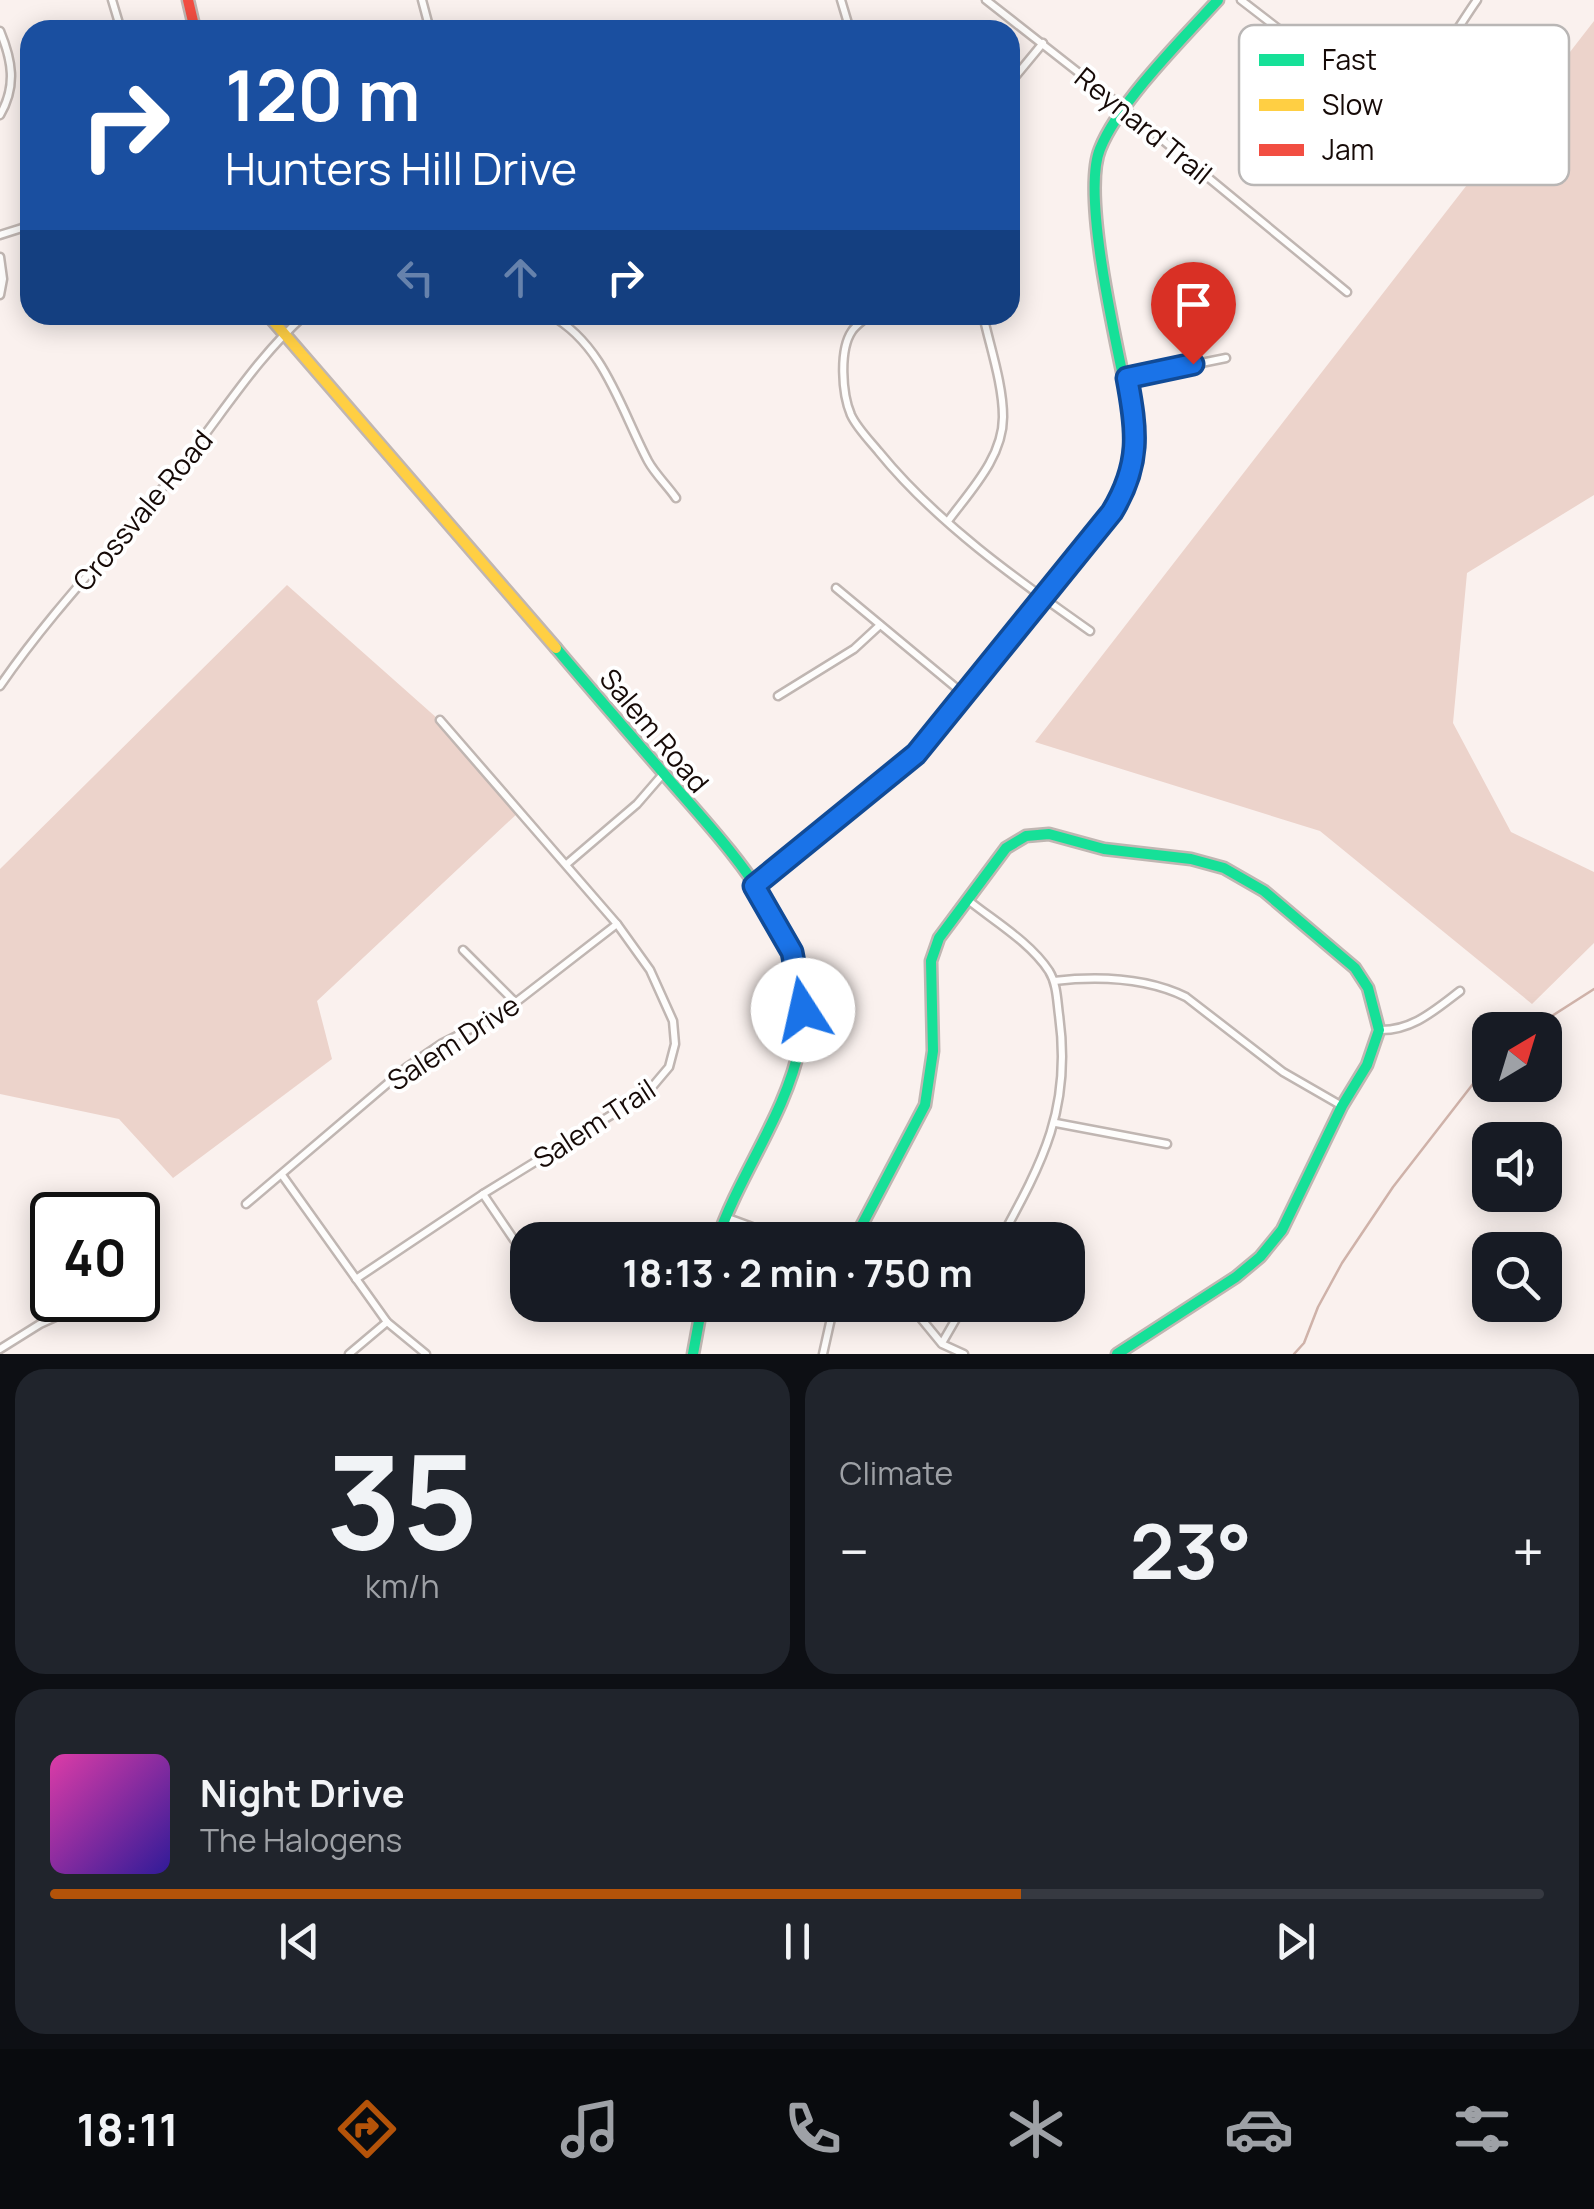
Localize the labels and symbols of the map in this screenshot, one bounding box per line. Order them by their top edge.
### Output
legend [1239,25,1569,185]
text: Fast [1322,40,1377,78]
street label: Reynard Trail [1067,58,1221,192]
text: Slow [1322,85,1383,123]
text: Jam [1322,130,1374,168]
pin [1151,262,1236,365]
street label: Crossvale Road [64,422,220,598]
street label: Salem Road [592,660,718,800]
position arrow [751,958,855,1062]
street label: Salem Drive [380,985,526,1099]
north arrow [1472,1012,1562,1102]
street label: Salem Trail [526,1069,662,1177]
speed limit sign: 40 [30,1192,160,1322]

